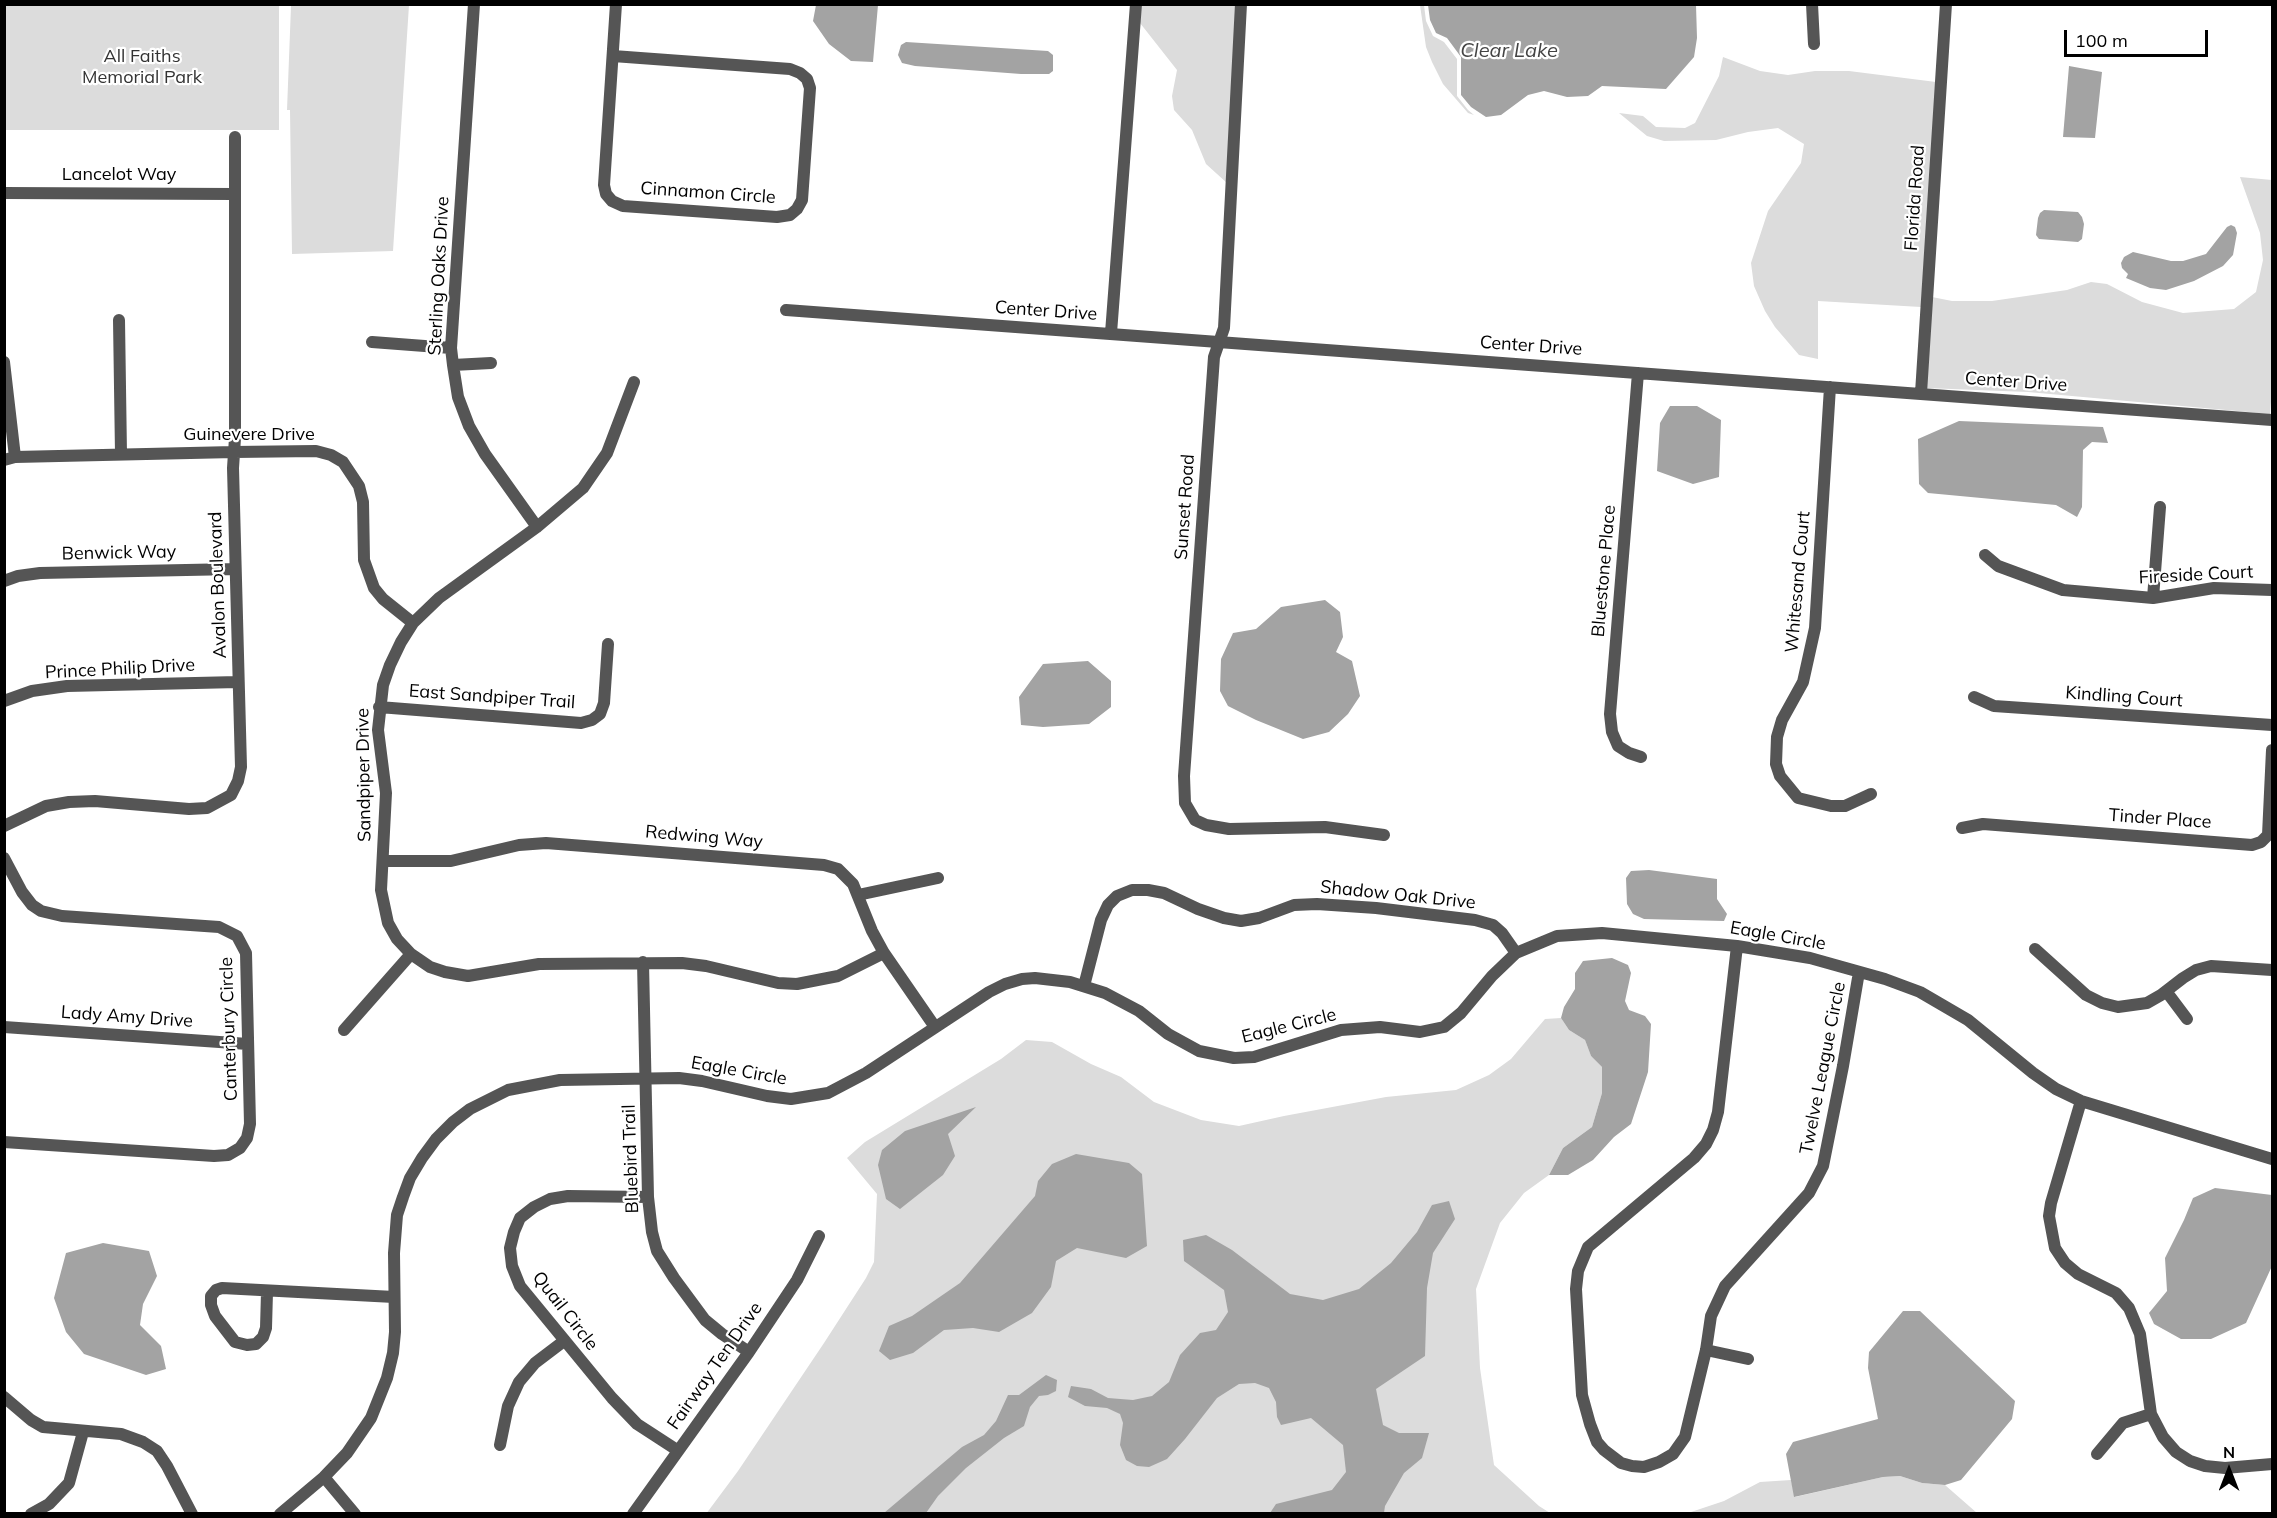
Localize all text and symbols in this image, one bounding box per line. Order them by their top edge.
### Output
scale bar [2067,18,2211,56]
text: 100 m [2075,29,2128,52]
water label: Clear Lake [1460,39,1558,63]
park label: All Faiths Memorial Park [82,46,202,88]
street label: Florida Road [1901,144,1929,252]
street label: Lancelot Way [62,164,176,186]
street label: Cinnamon Circle [640,177,776,209]
street label: Sterling Oaks Drive [424,196,454,356]
street label: Center Drive [994,297,1098,325]
street label: Center Drive [1479,332,1583,360]
street label: Center Drive [1964,368,2068,396]
street label: Guinevere Drive [183,424,315,446]
street label: Sunset Road [1171,453,1199,561]
street label: Bluestone Place [1587,504,1621,638]
street label: Whitesand Court [1781,510,1815,654]
street label: Avalon Boulevard [205,511,231,659]
street label: Benwick Way [62,541,176,565]
street label: Fireside Court [2138,561,2254,589]
street label: Prince Philip Drive [44,654,196,684]
street label: East Sandpiper Trail [408,680,576,714]
street label: Kindling Court [2065,682,2183,712]
street label: Sandpiper Drive [352,708,376,842]
street label: Tinder Place [2108,805,2212,833]
street label: Redwing Way [644,821,764,853]
street label: Shadow Oak Drive [1319,876,1477,914]
street label: Eagle Circle [1728,917,1828,955]
street label: Canterbury Circle [216,956,242,1102]
street label: Twelve League Circle [1796,980,1850,1156]
street label: Lady Amy Drive [60,1002,194,1032]
street label: Eagle Circle [1239,1004,1339,1048]
street label: Eagle Circle [689,1052,789,1090]
street label: Bluebird Trail [618,1104,644,1214]
street label: Quail Circle [527,1267,603,1355]
street label: Fairway Ten Drive [663,1298,767,1434]
north arrow [2199,1440,2259,1500]
text: N [2223,1442,2235,1462]

